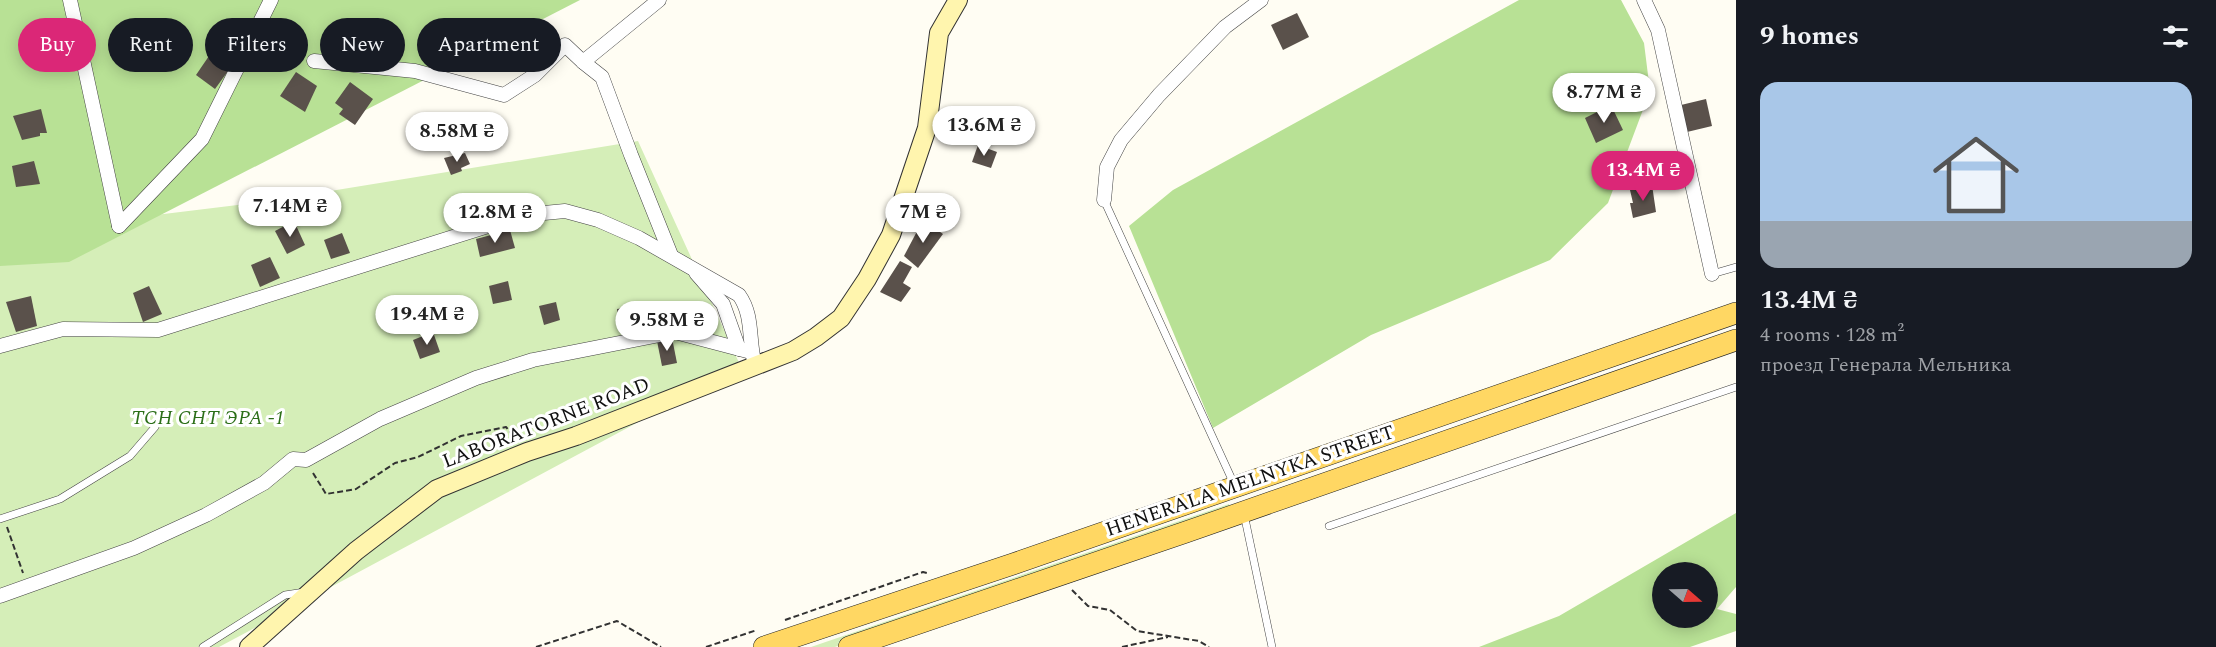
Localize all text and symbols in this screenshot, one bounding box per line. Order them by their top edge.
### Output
text: 9 homes [1760,16,1859,56]
chip: Buy [18,18,96,72]
chip: Rent [108,18,193,72]
chip: Filters [205,18,308,72]
chip: New [320,18,405,72]
chip: Apartment [417,18,561,72]
icon: filters [2159,20,2192,53]
pin: 8.77M ₴ [1549,73,1659,124]
text: 8.77M ₴ [1566,77,1642,107]
pin: 13.6M ₴ [929,106,1039,157]
text: 13.6M ₴ [946,110,1022,140]
pin: 8.58M ₴ [402,112,512,163]
text: 8.58M ₴ [419,116,495,146]
icon: home [1922,121,2030,229]
pin: 13.4M ₴ [1588,151,1698,202]
text: 13.4M ₴ [1605,155,1681,185]
pin: 7.14M ₴ [235,187,345,238]
text: 7.14M ₴ [252,191,328,221]
pin: 12.8M ₴ [440,193,550,244]
pin: 7M ₴ [887,193,959,244]
text: 12.8M ₴ [457,197,533,227]
text: 7M ₴ [899,197,947,227]
text: 13.4M ₴ [1760,280,1858,320]
pin: 19.4M ₴ [372,295,482,346]
text: 19.4M ₴ [389,299,465,329]
pin: 9.58M ₴ [612,301,722,352]
text: 9.58M ₴ [629,305,705,335]
text: 4 rooms · 128 m² [1760,320,1904,350]
text: проезд Генерала Мельника [1760,350,2011,380]
street label: LABORATORNE ROAD [438,370,654,476]
park label: ТСН СНТ ЭРА -1 [131,403,285,433]
street label: HENERALA MELNYKA STREET [1101,417,1399,545]
north arrow [1652,562,1718,628]
map controls [1652,562,1718,628]

